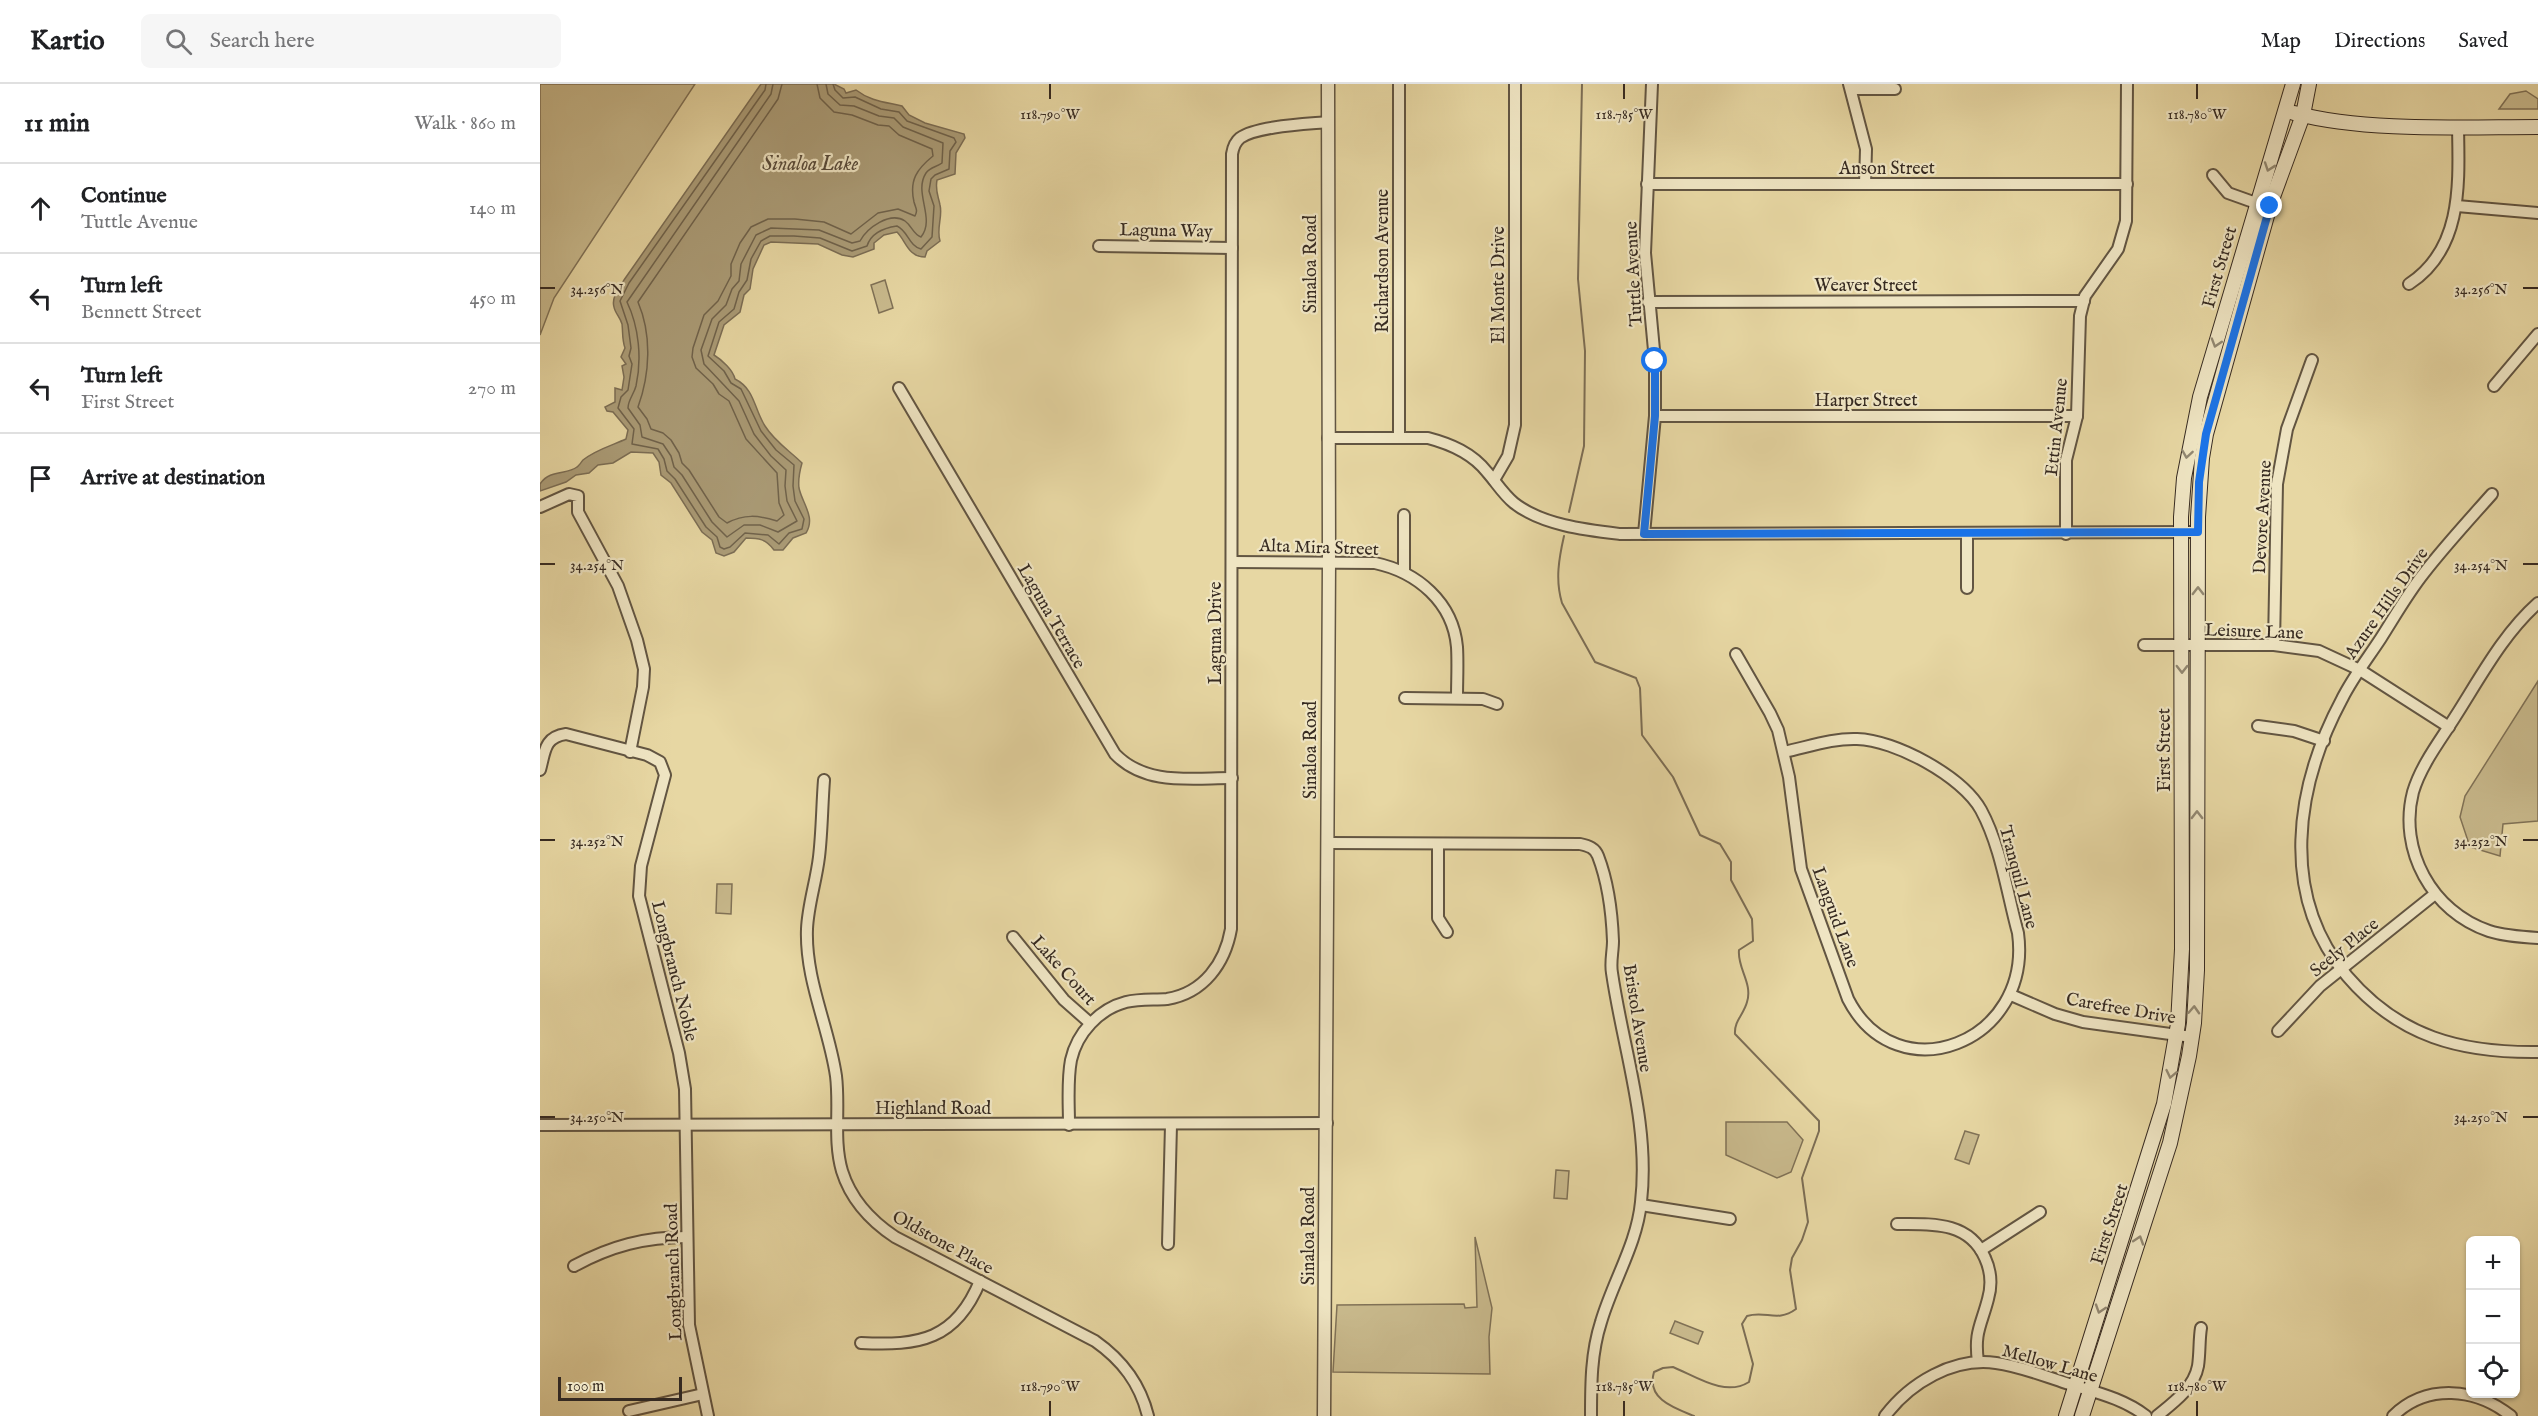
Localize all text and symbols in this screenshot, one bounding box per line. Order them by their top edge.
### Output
search box [141,14,561,68]
text: Kartio [30,24,105,59]
icon: search [162,25,195,58]
text: Search here [210,27,315,55]
text: Map [2261,28,2301,55]
text: Directions [2334,28,2425,55]
text: Saved [2458,28,2508,55]
text: 118.790°W [1020,105,1080,124]
text: 118.785°W [1596,105,1653,124]
text: 118.780°W [2168,105,2227,124]
text: 11 min [24,107,90,140]
text: Walk · 860 m [414,111,516,136]
water label: Sinaloa Lake [762,152,858,177]
street label: Anson Street [1838,158,1935,181]
one-way arrow [2263,161,2276,171]
text: Continue [81,182,167,210]
street label: Richardson Avenue [1372,189,1395,333]
icon: ahead [24,192,57,225]
route end [2256,192,2282,218]
text: 140 m [469,196,516,221]
text: Tuttle Avenue [81,210,198,235]
street label: Sinaloa Road [1300,214,1323,313]
street label: Laguna Way [1119,219,1213,244]
street label: Tuttle Avenue [1620,221,1649,327]
street label: First Street [2198,224,2243,311]
street label: El Monte Drive [1488,226,1511,344]
text: Turn left [81,272,163,300]
street label: Weaver Street [1814,275,1918,298]
text: 34.256°N [571,280,623,299]
text: 34.256°N [2455,280,2507,299]
icon: left [24,282,57,315]
text: 450 m [469,286,516,311]
text: Bennett Street [81,300,202,325]
one-way arrow [2211,337,2223,348]
route start [1641,347,1667,373]
text: Turn left [81,362,163,390]
icon: left [24,372,57,405]
text: 270 m [468,376,516,401]
street label: Ettin Avenue [2041,377,2074,477]
text: First Street [81,390,174,415]
street label: Harper Street [1814,390,1918,413]
one-way arrow [2182,449,2194,458]
street label: Devore Avenue [2249,460,2278,575]
icon: arrive [24,462,57,495]
text: Arrive at destination [81,464,265,492]
street label: Alta Mira Street [1258,535,1379,562]
street label: Azure Hills Drive [2340,544,2434,665]
text: 34.254°N [570,556,624,575]
text: 34.254°N [2454,556,2508,575]
street label: Laguna Terrace [1011,560,1090,673]
street label: Laguna Drive [1205,582,1228,684]
one-way arrow [2192,586,2204,595]
street label: Leisure Lane [2204,619,2304,646]
one-way arrow [2176,665,2188,674]
street label: Sinaloa Road [1300,700,1323,799]
street label: First Street [2154,708,2177,792]
one-way arrow [2191,811,2203,820]
street label: Tranquil Lane [1993,823,2042,932]
text: 34.252°N [570,832,624,851]
text: 34.252°N [2454,832,2508,851]
street label: Languid Lane [1806,864,1864,971]
street label: Longbranch Noble [645,899,702,1044]
street label: Seely Place [2306,913,2384,983]
street label: Lake Court [1025,931,1101,1011]
street label: Bristol Avenue [1617,962,1656,1074]
street label: Carefree Drive [2064,989,2177,1030]
one-way arrow [2188,1005,2201,1014]
one-way arrow [2165,1069,2178,1079]
street label: Highland Road [875,1098,991,1121]
text: 34.250°N [570,1108,624,1127]
text: 34.250°N [2454,1108,2508,1127]
street label: First Street [2087,1181,2134,1268]
street label: Sinaloa Road [1298,1186,1321,1285]
street label: Longbranch Road [661,1202,688,1341]
street label: Oldstone Place [888,1206,997,1281]
one-way arrow [2131,1235,2144,1246]
map controls [2466,1236,2520,1398]
button: + [2466,1236,2520,1290]
button: − [2466,1290,2520,1344]
one-way arrow [2095,1303,2107,1314]
street label: Mellow Lane [1999,1340,2100,1389]
button: locate [2466,1344,2520,1398]
scale bar [558,1374,682,1402]
text: 100 m [567,1377,604,1397]
text: 118.790°W [1020,1377,1080,1396]
text: 118.785°W [1596,1377,1653,1396]
text: 118.780°W [2168,1377,2227,1396]

